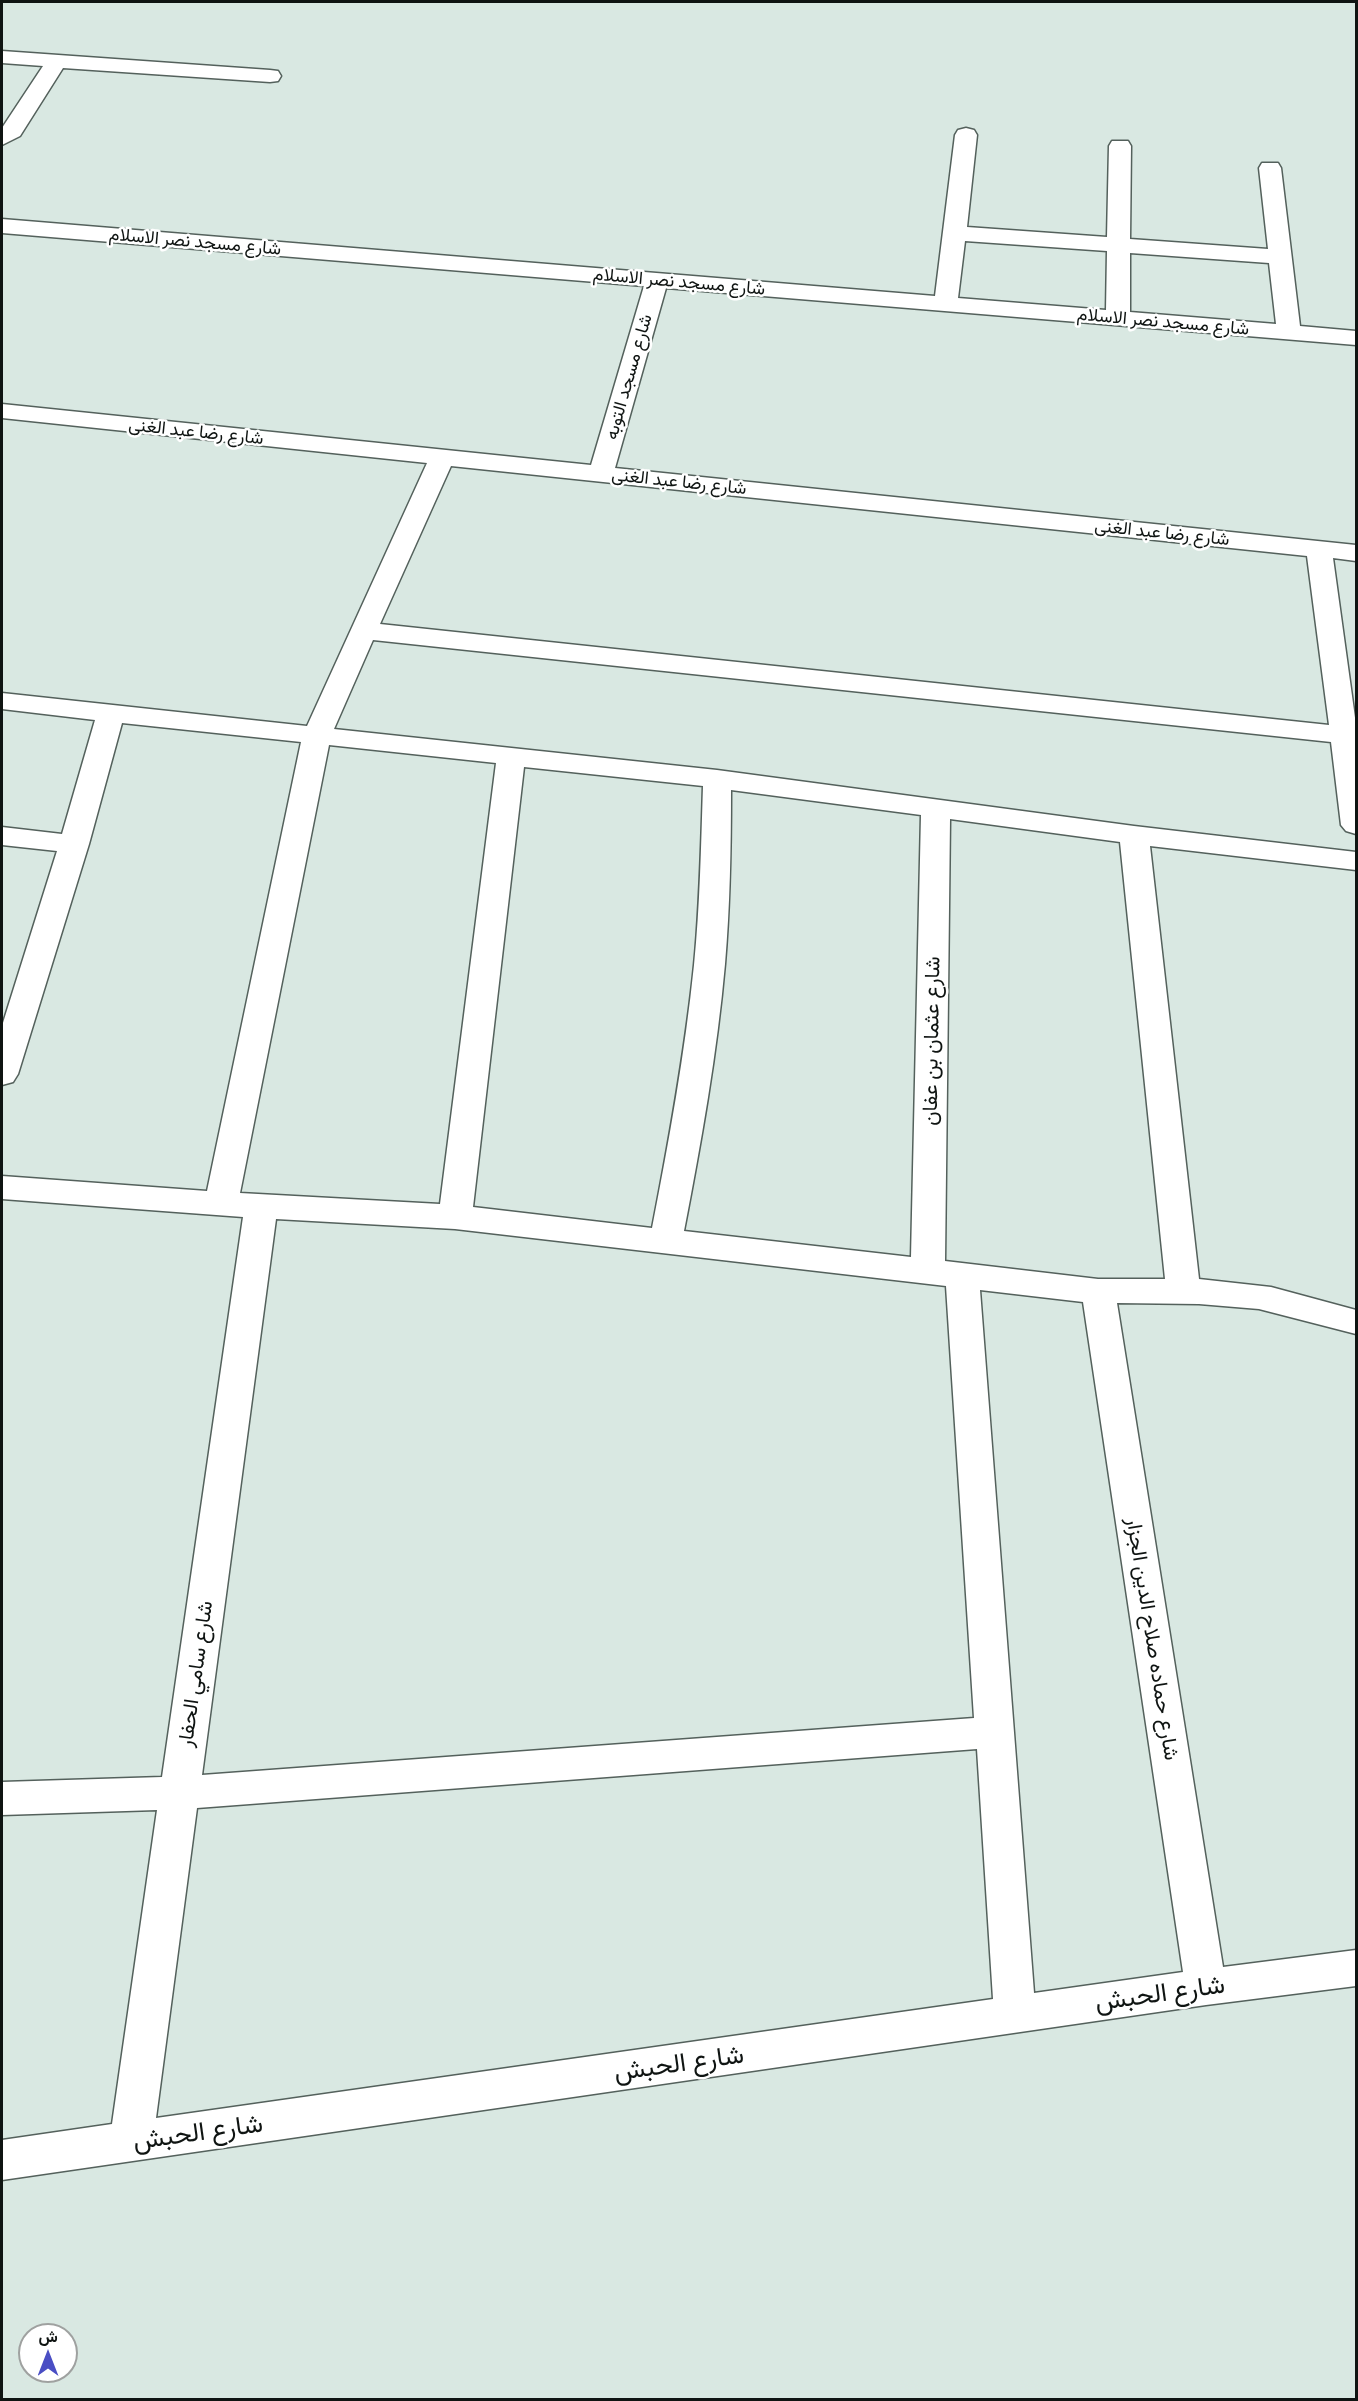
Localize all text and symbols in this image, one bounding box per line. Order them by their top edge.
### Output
street label: شارع مسجد نصر الاسلام [108,224,282,260]
street label: شارع مسجد نصر الاسلام [592,264,766,300]
street label: شارع مسجد نصر الاسلام [1076,304,1250,340]
street label: شارع مسجد التوبه [601,312,657,442]
street label: شارع رضا عبد الغنى [127,414,265,450]
street label: شارع رضا عبد الغنى [610,464,748,500]
street label: شارع رضا عبد الغنى [1093,515,1231,551]
street label: شارع عثمان بن عفان [918,956,946,1126]
street label: شارع حماده صلاح الدين الجزار [1120,1516,1184,1762]
street label: شارع سامي الحفار [173,1599,219,1749]
street label: شارع الحبش [1093,1969,1227,2019]
street label: شارع الحبش [612,2039,746,2089]
street label: شارع الحبش [131,2108,265,2158]
north arrow [18,2323,78,2383]
text: ش [38,2327,58,2346]

